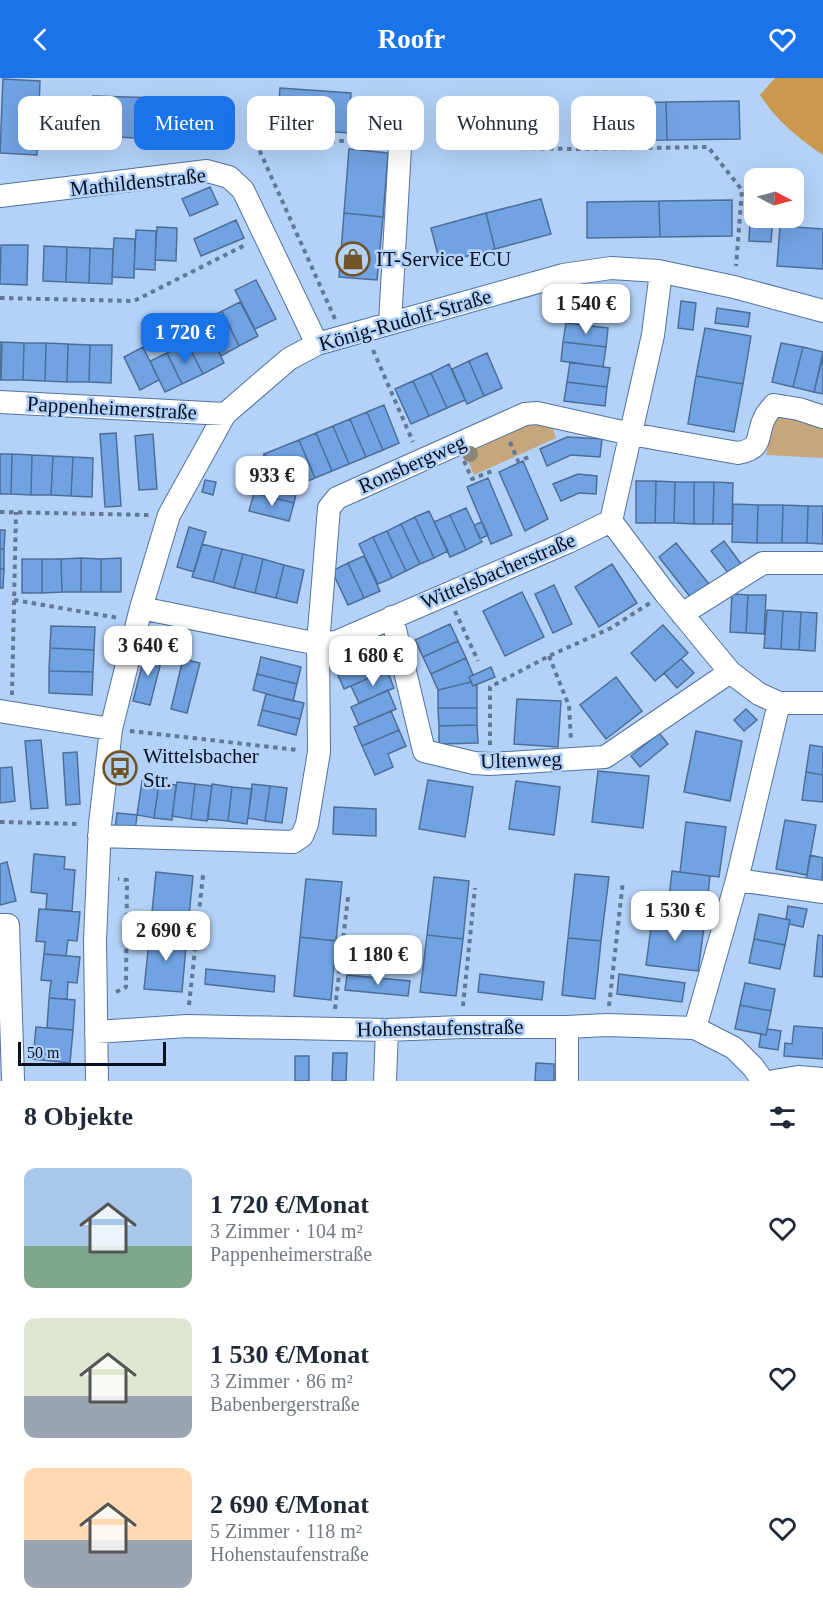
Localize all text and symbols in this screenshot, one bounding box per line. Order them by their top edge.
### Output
icon: back [24,23,57,56]
icon: heart [766,23,799,56]
text: Roofr [378,24,445,54]
chip: Kaufen [18,96,122,150]
chip: Mieten [134,96,235,150]
chip: Filter [247,96,335,150]
chip: Neu [347,96,424,150]
chip: Wohnung [436,96,559,150]
chip: Haus [571,96,656,150]
street label: Mathildenstraße [69,163,207,201]
north arrow [744,168,804,228]
map controls [744,168,804,228]
shop icon: IT-Service ECU [335,241,371,277]
place label: IT-Service ECU [376,247,511,271]
street label: König-Rudolf-Straße [316,284,494,356]
pin: 1 540 € [531,284,641,335]
text: 1 540 € [556,292,616,314]
pin: 1 720 € [130,313,240,364]
text: 1 720 € [155,321,215,343]
street label: Pappenheimerstraße [26,392,198,424]
street label: Ronsbergweg [355,429,470,498]
pin: 933 € [230,456,314,507]
text: 933 € [250,464,295,486]
street label: Wittelsbacherstraße [417,528,579,614]
pin: 3 640 € [93,626,203,677]
text: 3 640 € [118,634,178,656]
pin: 1 680 € [318,636,428,687]
text: 1 680 € [343,644,403,666]
place label: Wittelsbacher Str. [143,744,259,792]
street label: Ultenweg [480,747,563,773]
bus stop icon: Wittelsbacher Str. [102,750,138,786]
pin: 1 530 € [620,891,730,942]
text: 1 530 € [645,899,705,921]
pin: 2 690 € [111,911,221,962]
text: 2 690 € [136,919,196,941]
pin: 1 180 € [323,935,433,986]
text: 1 180 € [348,943,408,965]
street label: Hohenstaufenstraße [356,1015,524,1041]
scale bar [18,1039,166,1067]
text: 50 m [27,1044,59,1061]
icon: filters [766,1101,799,1134]
text: 8 Objekte [24,1102,133,1131]
text: 1 720 €/Monat [210,1190,369,1219]
icon: home [72,1192,144,1264]
icon: heart [766,1212,799,1245]
text: 3 Zimmer · 104 m² [210,1220,363,1242]
text: Pappenheimerstraße [210,1243,372,1265]
text: 1 530 €/Monat [210,1340,369,1369]
icon: home [72,1342,144,1414]
icon: heart [766,1362,799,1395]
text: 3 Zimmer · 86 m² [210,1370,353,1392]
text: Babenbergerstraße [210,1393,360,1415]
text: 2 690 €/Monat [210,1490,369,1519]
icon: home [72,1492,144,1564]
icon: heart [766,1512,799,1545]
text: 5 Zimmer · 118 m² [210,1520,362,1542]
text: Hohenstaufenstraße [210,1543,369,1565]

